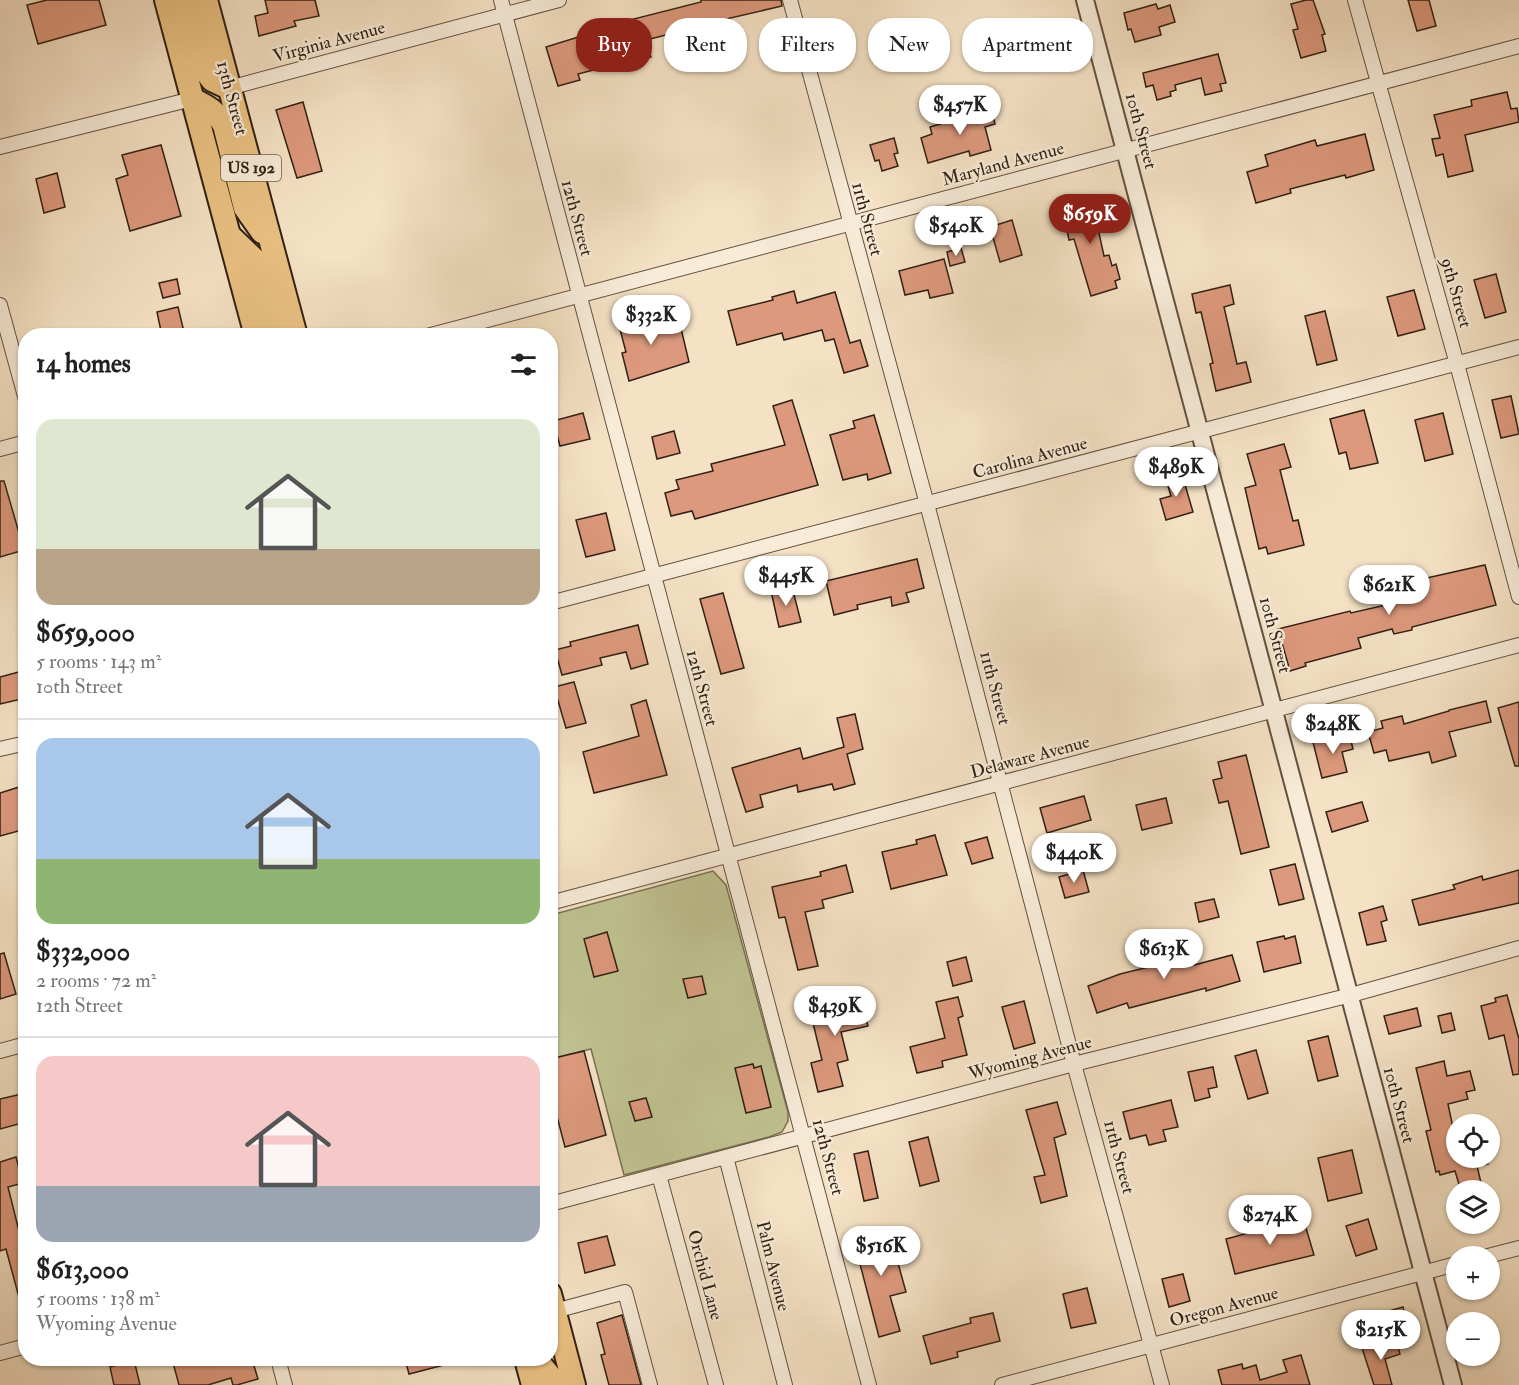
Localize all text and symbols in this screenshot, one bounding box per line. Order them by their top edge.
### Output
street label: Virginia Avenue [270,16,388,68]
chip: Buy [576,18,652,72]
chip: Rent [664,18,747,72]
chip: Filters [759,18,856,72]
chip: New [868,18,950,72]
chip: Apartment [962,18,1093,72]
street label: 13th Street [211,58,253,138]
pin: $457K [918,85,1002,136]
street label: 10th Street [1120,90,1162,172]
text: $457K [933,92,987,117]
street label: Maryland Avenue [940,137,1067,191]
road number: US 192 [221,155,281,181]
street label: 12th Street [556,177,598,259]
street label: 11th Street [846,180,888,258]
pin: $659K [1048,194,1132,245]
text: $659K [1063,201,1117,226]
pin: $540K [914,206,998,257]
text: $540K [929,213,983,238]
street label: 9th Street [1435,253,1477,331]
pin: $332K [609,295,693,346]
text: $332K [626,302,676,327]
text: 14 homes [36,348,131,380]
icon: filters [507,348,540,381]
street label: Carolina Avenue [970,432,1090,484]
pin: $489K [1134,447,1218,498]
text: $489K [1148,454,1204,479]
icon: home [234,458,342,566]
pin: $445K [744,556,828,607]
text: $445K [758,563,814,588]
pin: $621K [1347,565,1431,616]
text: $621K [1363,572,1415,597]
street label: 10th Street [1254,594,1296,676]
text: $659,000 [36,617,135,649]
street label: 12th Street [681,647,723,729]
text: 5 rooms · 143 m² [36,649,161,674]
street label: 11th Street [974,649,1016,727]
text: 10th Street [36,674,123,699]
pin: $248K [1291,704,1375,755]
text: $248K [1305,711,1361,736]
street label: Delaware Avenue [968,730,1093,784]
icon: home [234,777,342,885]
pin: $440K [1032,833,1116,884]
text: $440K [1045,840,1103,865]
pin: $613K [1122,929,1206,980]
text: $332,000 [36,936,130,968]
text: $613K [1139,936,1189,961]
text: 2 rooms · 72 m² [36,968,156,993]
pin: $439K [793,986,877,1037]
text: 12th Street [36,993,123,1018]
text: $439K [808,993,862,1018]
street label: Wyoming Avenue [965,1030,1095,1086]
street label: 10th Street [1378,1064,1420,1146]
icon: home [234,1095,342,1203]
map controls [1446,1114,1500,1366]
button: locate [1446,1114,1500,1168]
street label: 12th Street [807,1116,849,1198]
street label: 11th Street [1098,1118,1140,1196]
button: layers [1446,1180,1500,1234]
pin: $274K [1228,1195,1312,1246]
text: $274K [1243,1202,1297,1227]
street label: Palm Avenue [751,1219,795,1314]
pin: $516K [839,1226,923,1277]
street label: Orchid Lane [682,1227,728,1323]
text: $516K [855,1233,907,1258]
button: + [1446,1246,1500,1300]
text: $613,000 [36,1254,129,1286]
street label: Oregon Avenue [1167,1281,1281,1333]
text: 5 rooms · 138 m² [36,1286,160,1311]
pin: $215K [1339,1310,1423,1361]
text: Wyoming Avenue [36,1311,177,1336]
button: − [1446,1312,1500,1366]
text: $215K [1355,1317,1407,1342]

